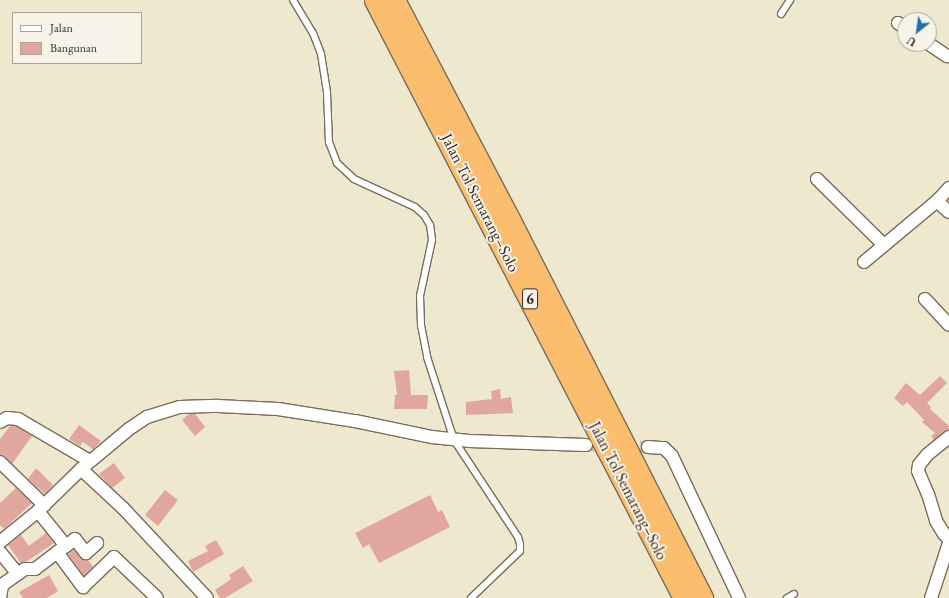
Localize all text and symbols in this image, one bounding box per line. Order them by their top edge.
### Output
legend [12,12,142,64]
north arrow [897,12,937,52]
text: Jalan [50,20,73,36]
text: U [904,33,919,50]
text: Bangunan [50,40,97,56]
street label: Jalan Tol Semarang–Solo [437,131,523,275]
road number: 6 [522,286,538,312]
street label: Jalan Tol Semarang–Solo [585,419,671,563]

